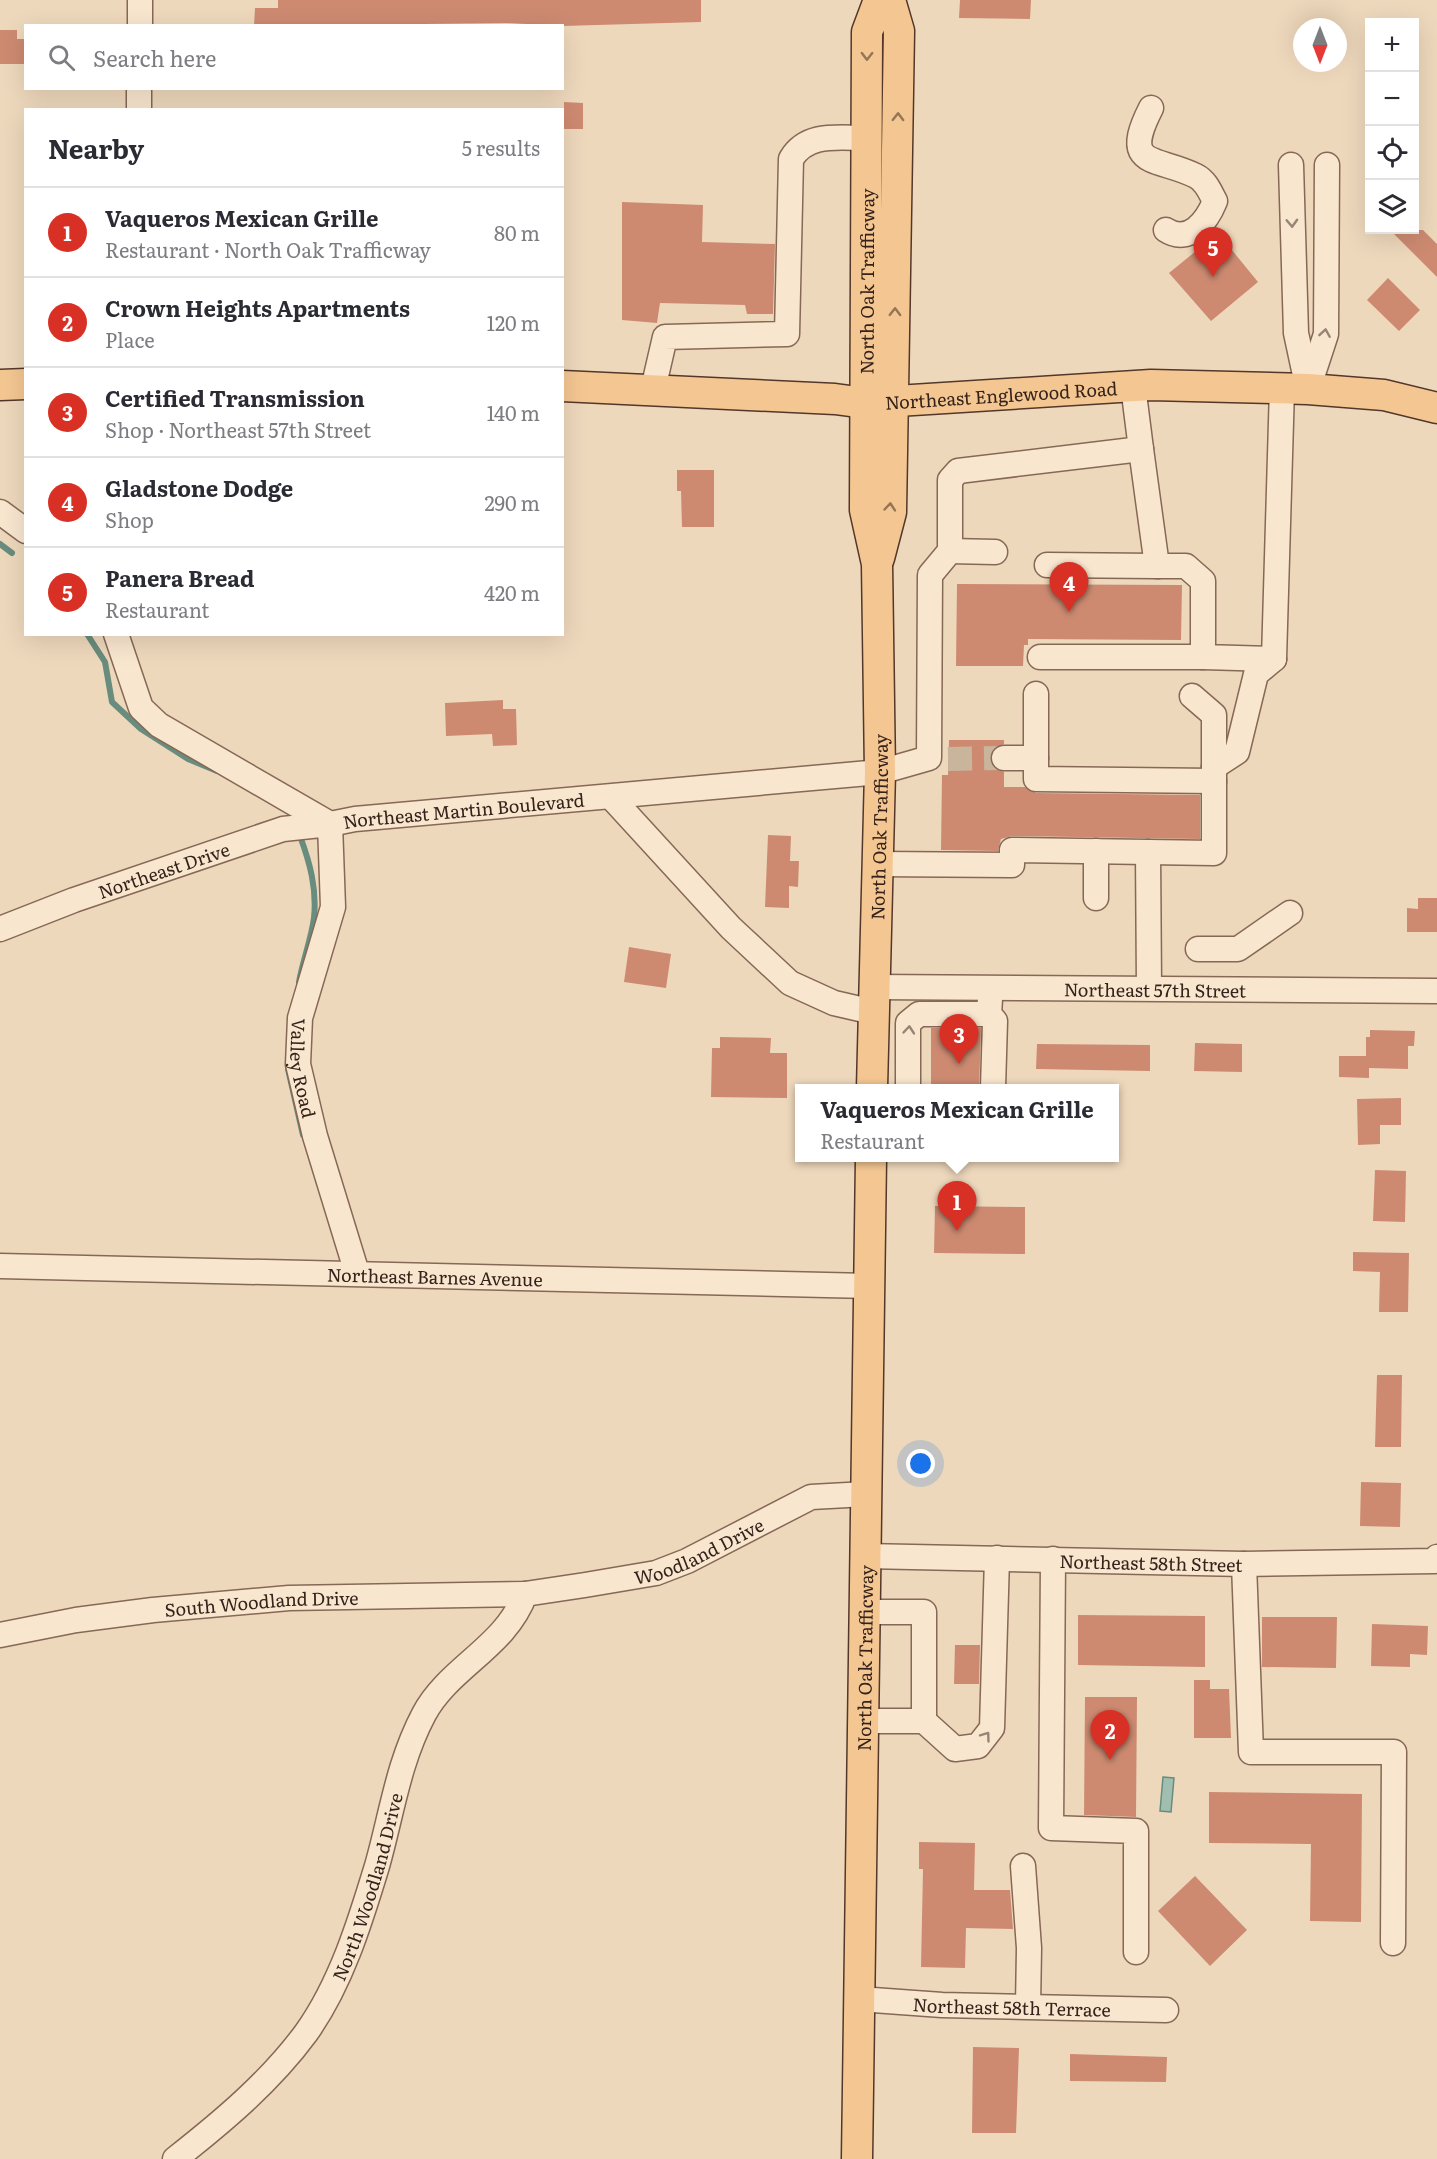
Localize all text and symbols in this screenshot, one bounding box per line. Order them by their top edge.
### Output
north arrow [1293,18,1347,72]
map controls [1365,18,1419,234]
button: + [1365,18,1419,72]
search box [24,24,564,90]
icon: search [45,41,78,74]
text: Search here [93,41,216,74]
one-way arrow [860,52,873,61]
button: − [1365,72,1419,126]
one-way arrow [892,113,904,122]
button: locate [1365,126,1419,180]
text: Nearby [48,128,144,167]
text: 5 results [462,132,540,162]
button: layers [1365,180,1419,234]
street label: North Oak Trafficway [852,188,880,375]
text: Vaqueros Mexican Grille [105,201,378,234]
text: 1 [63,217,72,247]
text: 80 m [494,217,540,247]
one-way arrow [1286,219,1299,228]
pin: 5 [1194,228,1232,277]
text: Restaurant · North Oak Trafficway [105,234,431,264]
text: Crown Heights Apartments [105,291,410,324]
text: 2 [62,307,73,337]
text: 120 m [487,307,540,337]
one-way arrow [889,308,901,317]
text: Place [105,324,155,354]
one-way arrow [1318,328,1330,338]
street label: Northeast Englewood Road [884,374,1118,415]
text: Certified Transmission [105,381,365,414]
text: 3 [62,397,73,427]
text: 140 m [487,397,540,427]
text: Shop · Northeast 57th Street [105,414,371,444]
text: Gladstone Dodge [105,471,293,504]
text: 4 [61,487,74,517]
text: 290 m [484,487,540,517]
one-way arrow [883,503,896,512]
text: Shop [105,504,154,534]
text: Panera Bread [105,561,254,594]
pin: 4 [1050,562,1088,612]
text: 5 [62,577,73,607]
text: 420 m [484,577,540,607]
text: Restaurant [105,594,209,624]
street label: North Oak Trafficway [863,733,894,920]
street label: Northeast Martin Boulevard [340,785,586,835]
street label: Northeast Drive [94,835,233,904]
street label: Northeast 57th Street [1064,975,1247,1003]
pin: 3 [940,1014,978,1064]
street label: Valley Road [284,1018,324,1120]
one-way arrow [902,1026,915,1035]
popup [795,1084,1119,1162]
text: Vaqueros Mexican Grille [820,1092,1094,1125]
text: Restaurant [820,1125,925,1155]
pin: 1 [938,1182,976,1231]
street label: Northeast Barnes Avenue [327,1260,543,1292]
your location [906,1449,935,1478]
street label: Woodland Drive [632,1510,768,1590]
street label: Northeast 58th Street [1059,1547,1244,1577]
street label: North Oak Trafficway [849,1564,879,1751]
street label: South Woodland Drive [163,1583,359,1622]
pin: 2 [1090,1710,1130,1760]
one-way arrow [979,1731,990,1742]
street label: North Woodland Drive [324,1790,408,1985]
street label: Northeast 58th Terrace [912,1989,1111,2022]

